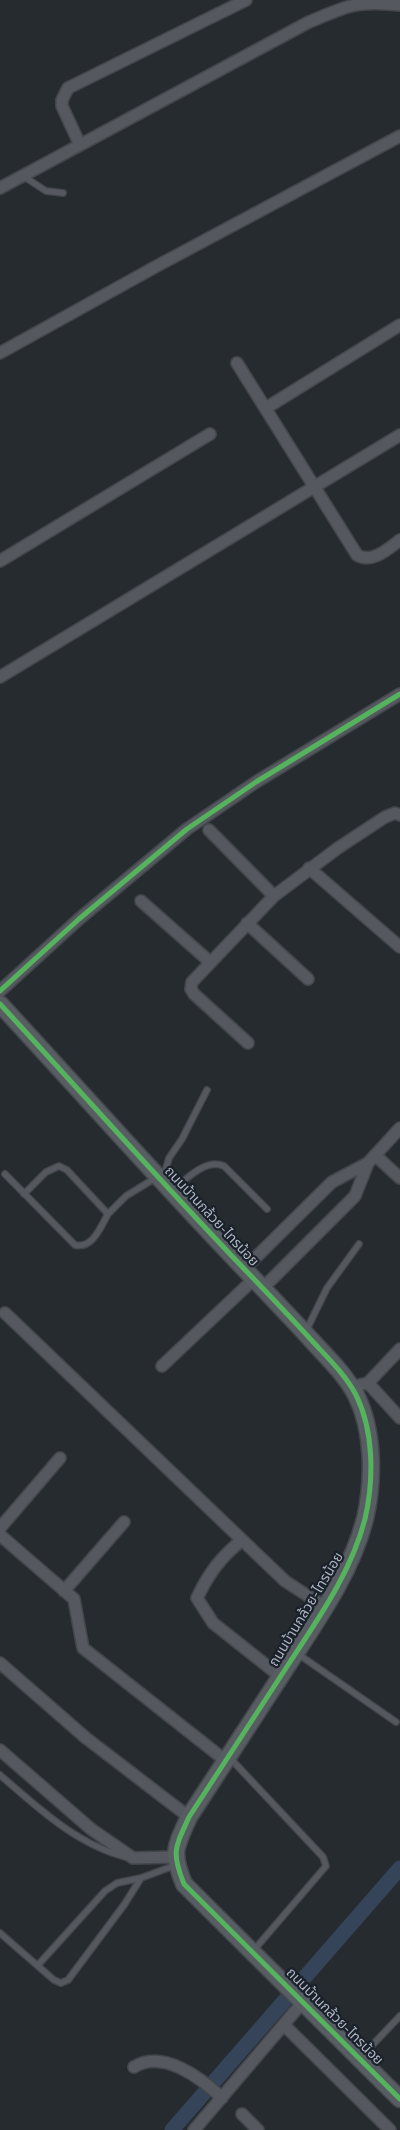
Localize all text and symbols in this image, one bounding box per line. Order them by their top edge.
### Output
street label: ถนนบ้านกล้วย-ไทรน้อย [160,1164,262,1270]
street label: ถนนบ้านกล้วย-ไทรน้อย [266,1550,348,1670]
street label: ถนนบ้านกล้วย-ไทรน้อย [282,1965,386,2069]

